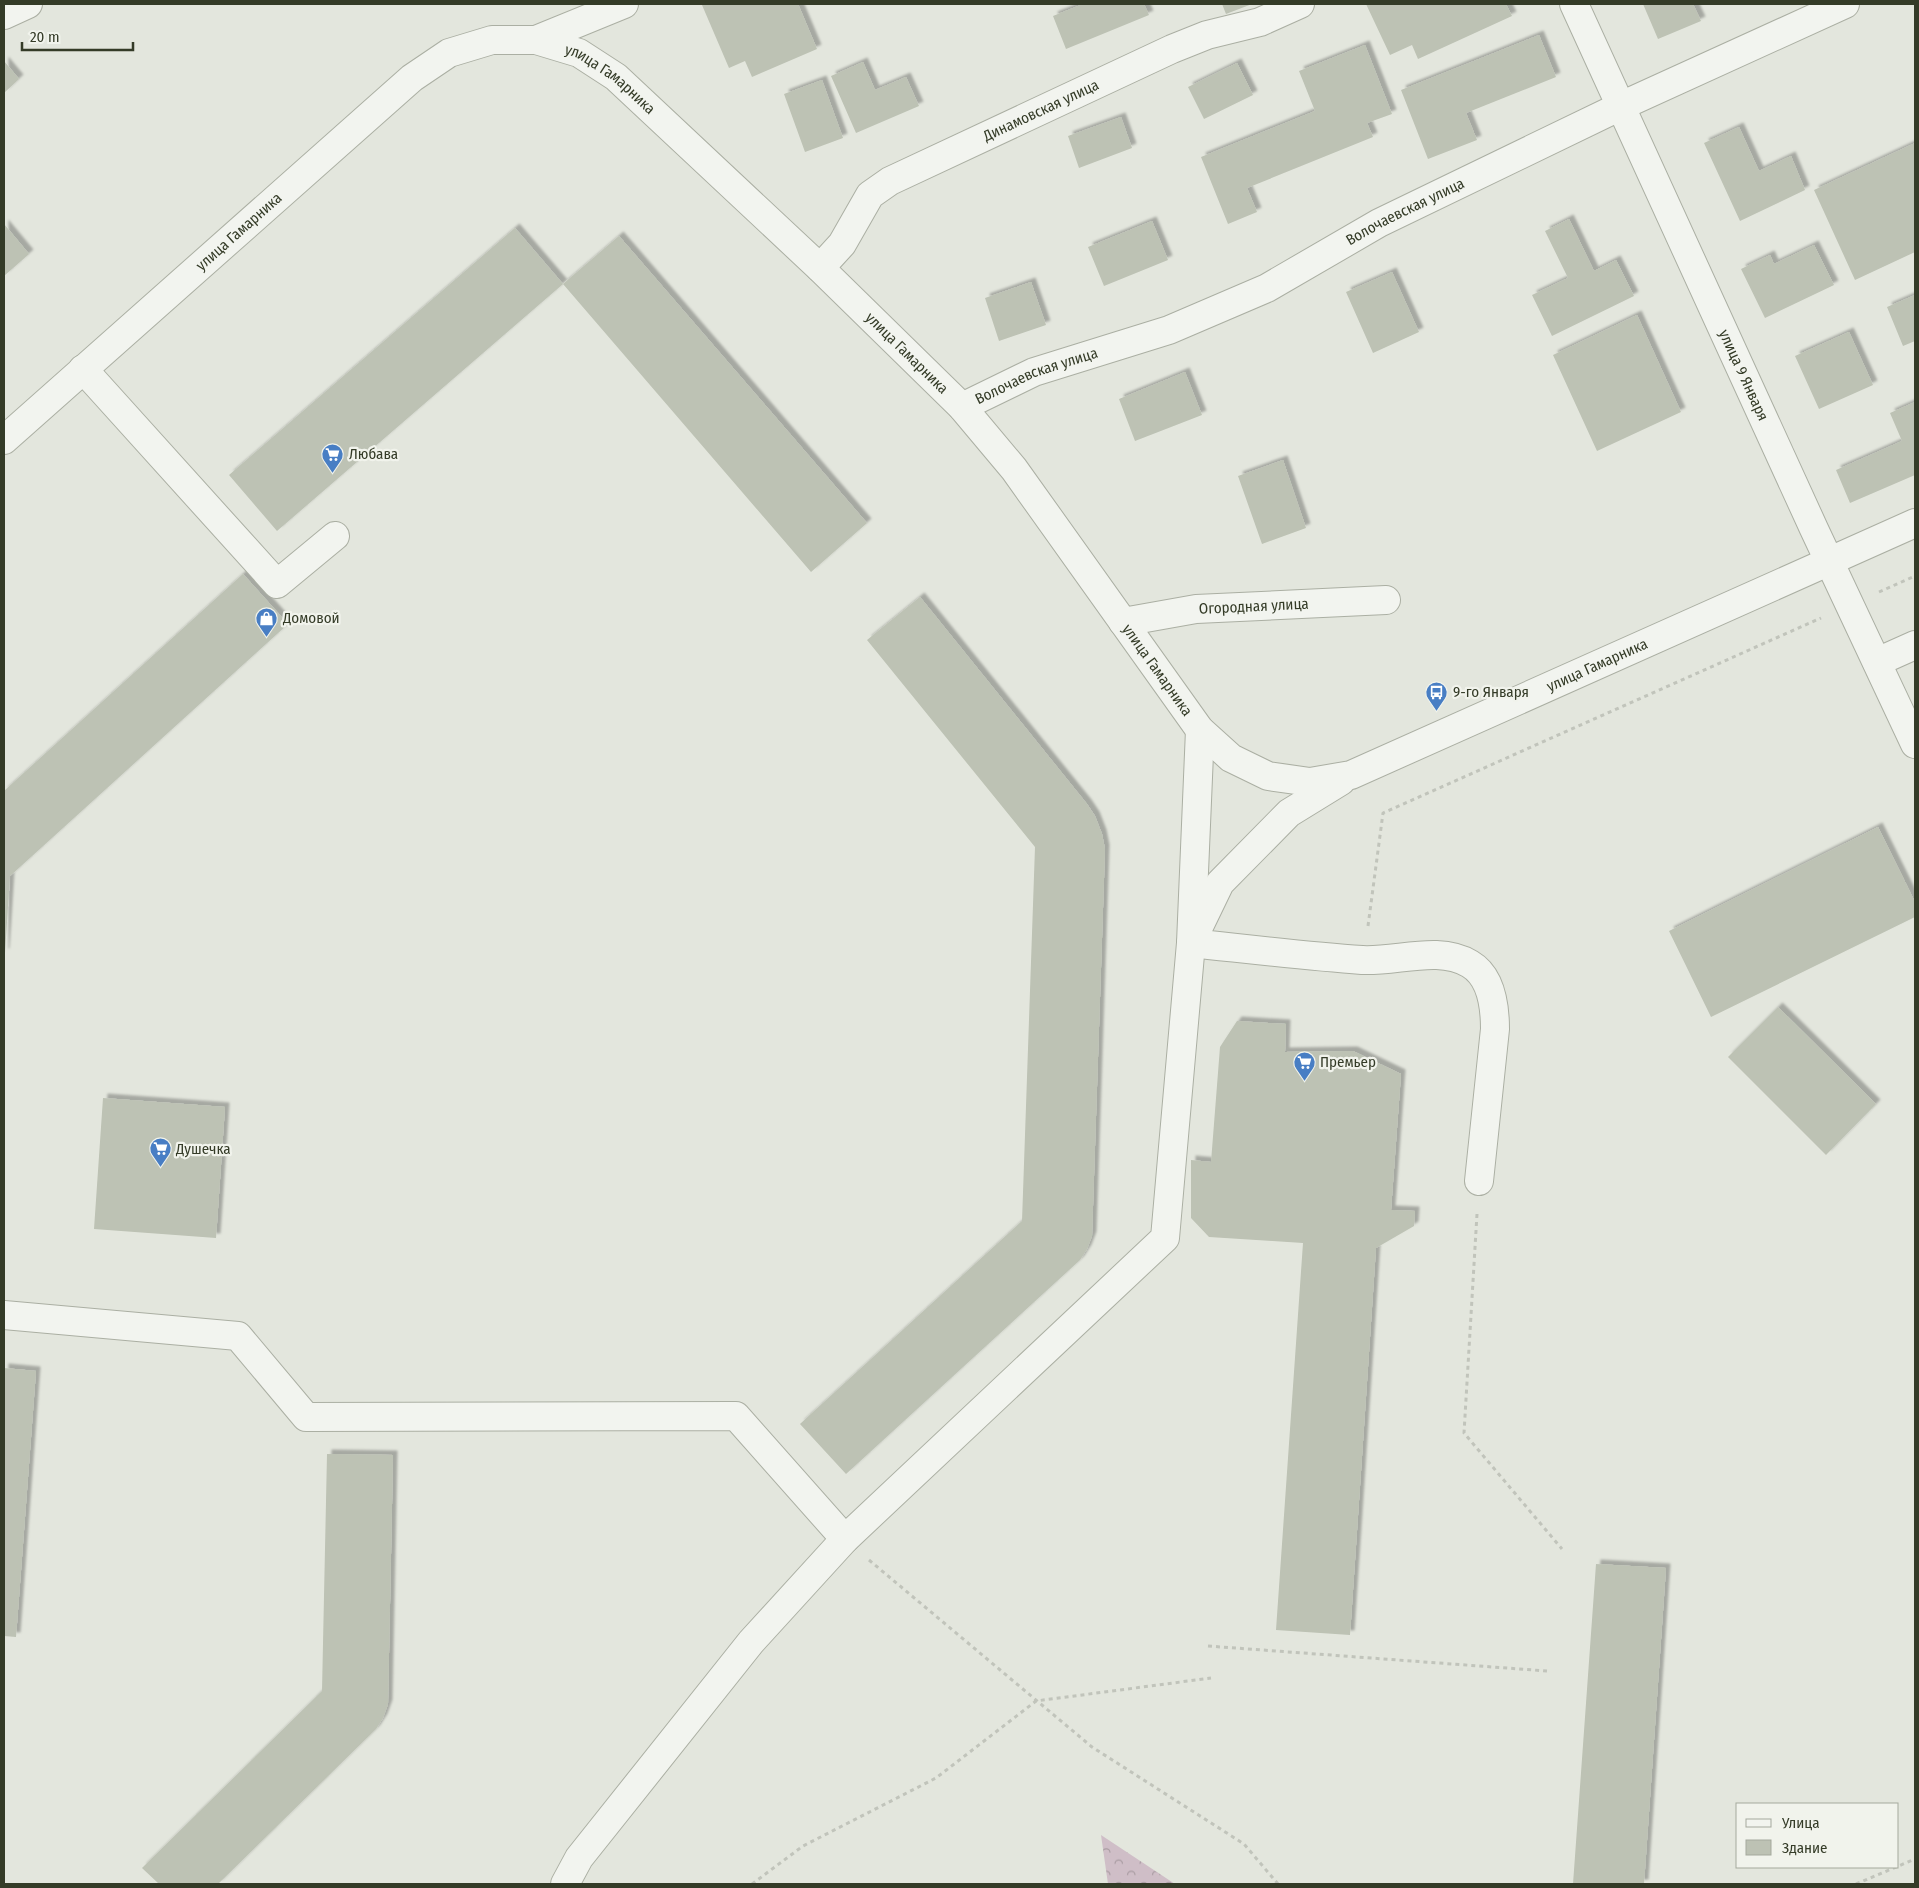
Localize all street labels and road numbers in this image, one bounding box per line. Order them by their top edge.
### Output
street label: улица Гамарника [563,40,659,118]
street label: Динамовская улица [979,76,1102,146]
street label: Волочаевская улица [1343,174,1467,249]
street label: улица Гамарника [192,189,285,274]
street label: улица Гамарника [862,309,952,397]
street label: улица 9 Января [1715,327,1772,423]
street label: Волочаевская улица [972,344,1100,408]
street label: Огородная улица [1198,595,1309,618]
street label: улица Гамарника [1118,621,1196,719]
street label: улица Гамарника [1544,635,1650,695]

